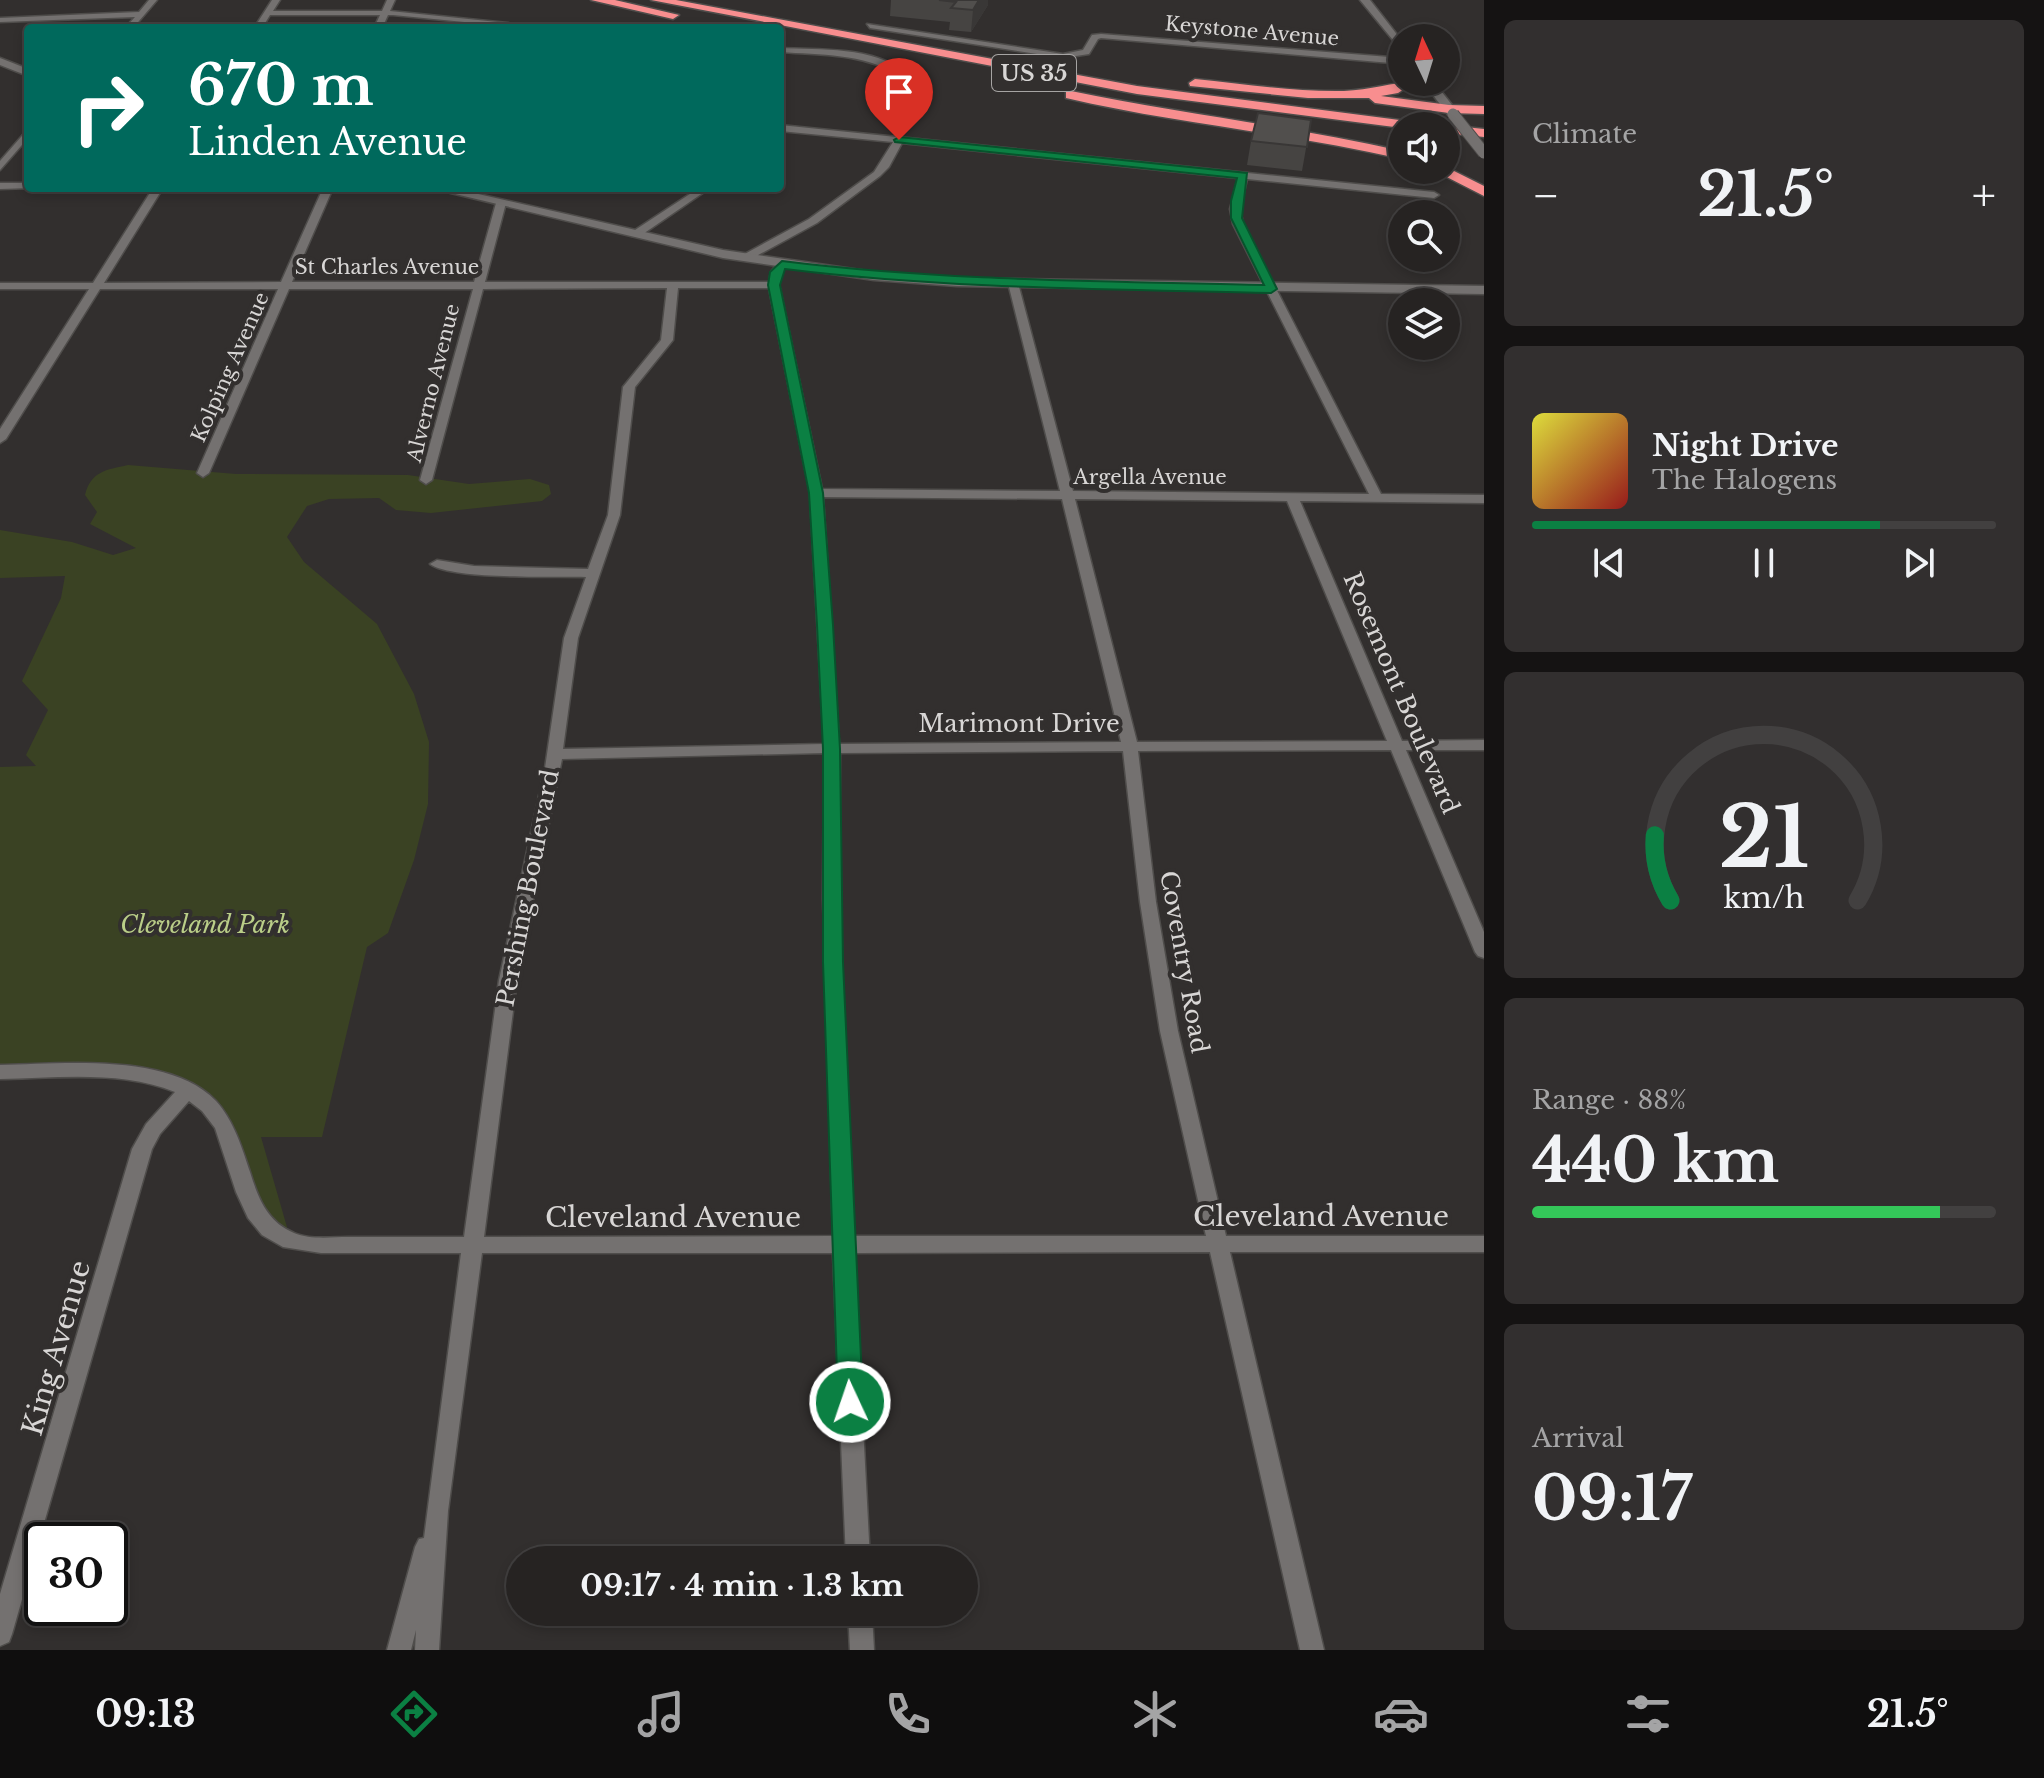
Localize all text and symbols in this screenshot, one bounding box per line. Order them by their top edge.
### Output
street label: Keystone Avenue [1164,11,1340,51]
north arrow [1388,24,1460,96]
map controls [1388,24,1460,360]
text: 670 m [188,51,374,120]
road number: US 35 [992,55,1076,91]
icon: right [56,56,160,160]
pin [865,58,933,140]
icon: arrive [877,70,921,114]
button: sound [1388,112,1460,184]
text: Climate [1532,118,1637,150]
text: Linden Avenue [188,120,467,165]
text: 21.5° [1698,158,1834,232]
text: − [1532,168,1560,223]
text: + [1972,168,1996,223]
button: search [1388,200,1460,272]
street label: St Charles Avenue [295,255,479,279]
street label: Kolping Avenue [186,288,274,446]
button: layers [1388,288,1460,360]
street label: Alverno Avenue [401,301,464,466]
text: Night Drive [1652,427,1838,464]
text: The Halogens [1652,464,1837,496]
street label: Argella Avenue [1072,465,1227,489]
icon: previous [1587,541,1631,585]
icon: pause [1742,541,1786,585]
icon: next [1897,541,1941,585]
street label: Rosemont Boulevard [1337,568,1466,818]
street label: Marimont Drive [918,709,1120,738]
street label: Pershing Boulevard [490,767,565,1009]
text: 21 [1719,786,1809,889]
street label: Coventry Road [1154,868,1215,1055]
text: km/h [1723,880,1805,916]
park label: Cleveland Park [120,910,290,939]
text: Range · 88% [1532,1084,1686,1116]
text: 440 km [1532,1124,1779,1198]
street label: Cleveland Avenue [1193,1199,1449,1234]
street label: Cleveland Avenue [545,1200,801,1235]
street label: King Avenue [15,1256,98,1440]
position arrow [808,1360,892,1444]
text: Arrival [1532,1422,1624,1454]
text: 09:17 [1532,1462,1692,1536]
speed limit sign: 30 [24,1522,128,1626]
text: 09:17 · 4 min · 1.3 km [580,1567,904,1604]
icon: directions [386,1686,442,1742]
icon: music [633,1686,689,1742]
icon: phone [880,1686,936,1742]
icon: climate [1127,1686,1183,1742]
icon: car [1373,1686,1429,1742]
icon: filters [1620,1686,1676,1742]
text: 09:13 [95,1692,196,1737]
text: 21.5° [1867,1692,1949,1737]

